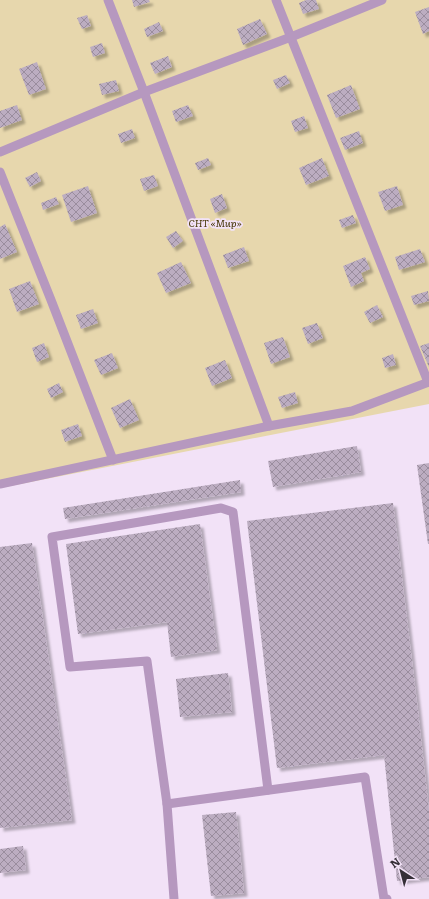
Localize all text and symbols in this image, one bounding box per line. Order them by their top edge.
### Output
park label: СНТ «Мир» [189,215,241,230]
north arrow [381,851,421,891]
text: N [386,853,403,871]

